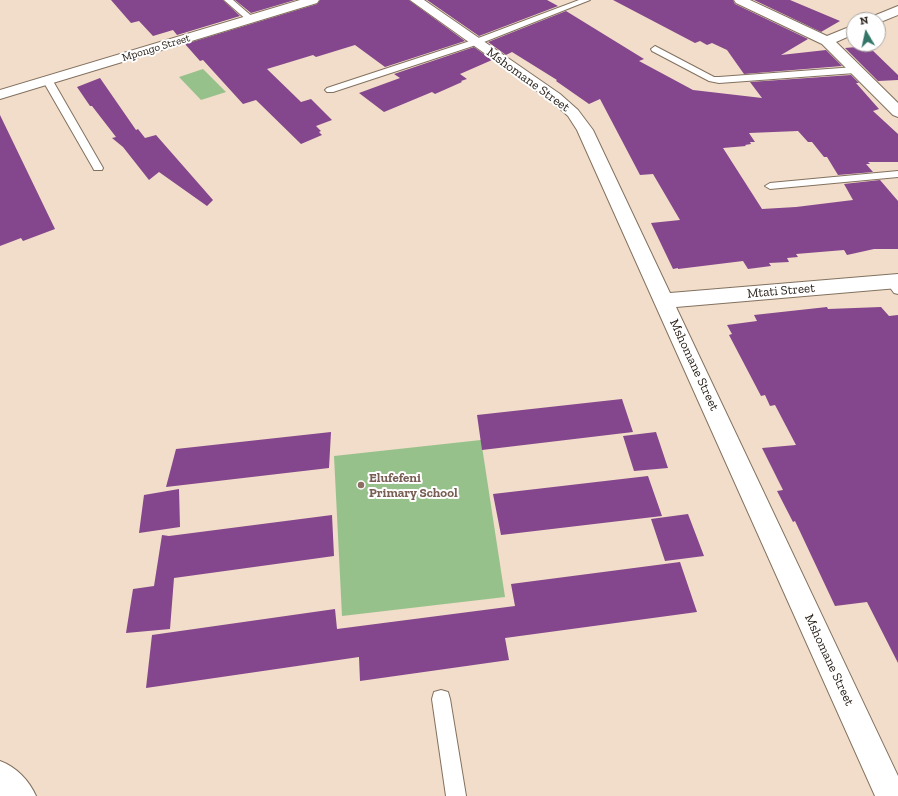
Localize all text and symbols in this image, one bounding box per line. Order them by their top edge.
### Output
north arrow [846,12,886,52]
text: N [859,14,869,28]
street label: Mpongo Street [120,31,192,65]
street label: Mshomane Street [483,45,573,115]
street label: Mtati Street [746,280,816,302]
street label: Mshomane Street [666,317,722,413]
place label: Elufefeni Primary School [369,470,458,501]
marker: Elufefeni Primary School [356,480,366,490]
street label: Mshomane Street [801,612,857,708]

